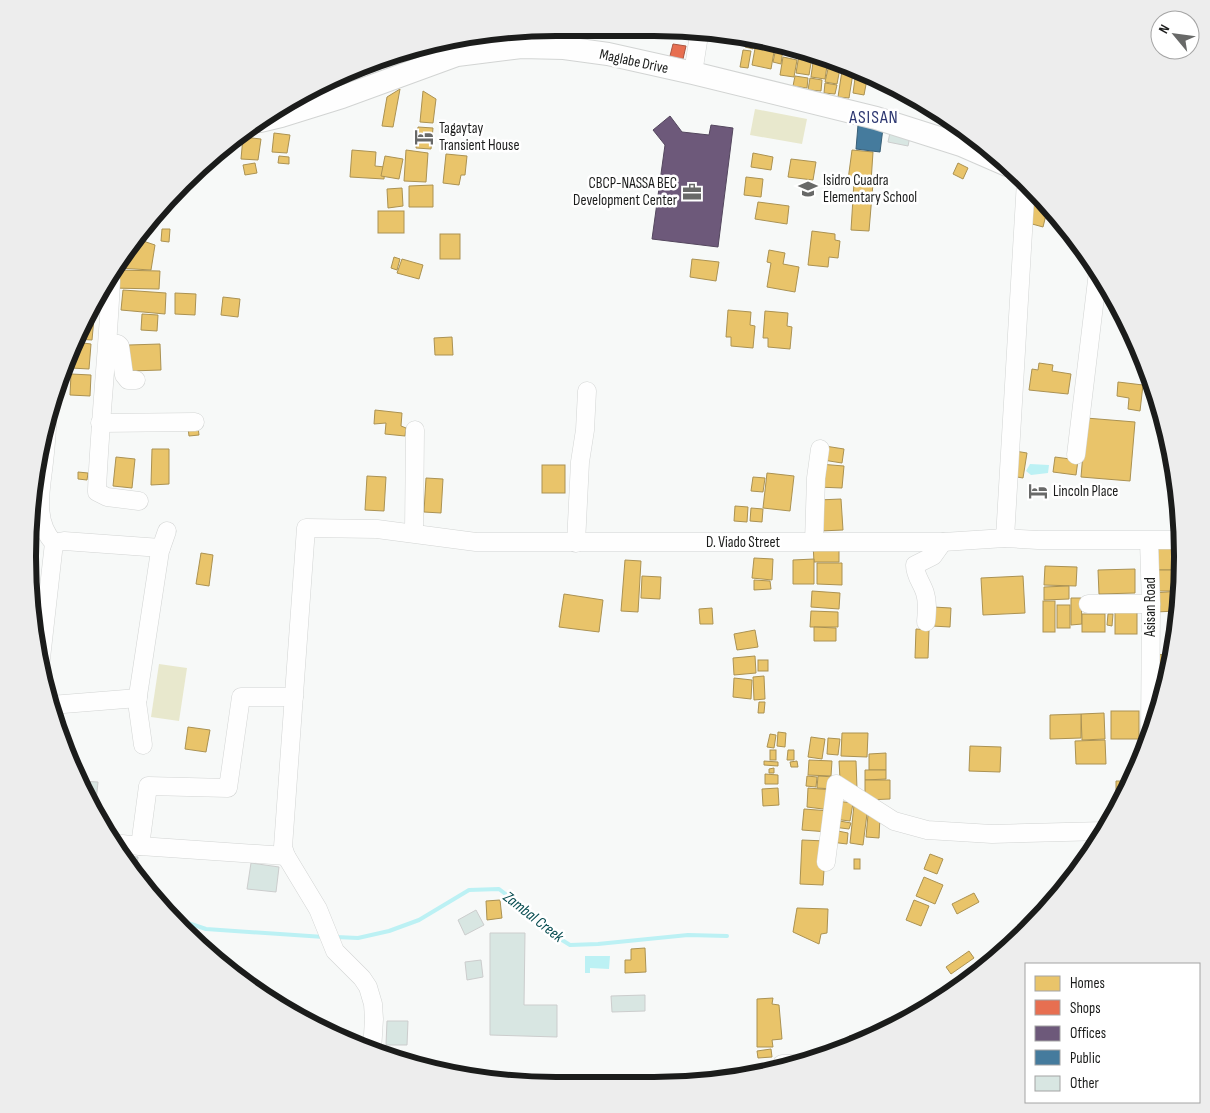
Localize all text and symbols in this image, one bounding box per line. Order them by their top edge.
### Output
north arrow [1150,10,1200,60]
text: N [1155,22,1173,36]
street label: Maglabe Drive [598,45,670,78]
district label: ASISAN [848,107,899,128]
place label: Tagaytay Transient House [439,119,519,155]
hotel icon: Tagaytay Transient House [413,126,435,148]
place label: Isidro Cuadra Elementary School [823,171,917,207]
place label: CBCP-NASSA BEC Development Center [573,174,678,210]
school or university icon: Isidro Cuadra Elementary School [797,178,819,200]
office icon: CBCP-NASSA BEC Development Center [681,181,703,203]
hotel icon: Lincoln Place [1027,480,1049,502]
place label: Lincoln Place [1053,482,1118,501]
street label: D. Viado Street [706,533,780,552]
street label: Asisan Road [1141,577,1160,638]
water label: Zambal Creek [498,887,568,947]
legend [1025,963,1200,1103]
text: Homes [1070,974,1105,993]
text: Shops [1070,999,1101,1018]
text: Offices [1070,1024,1106,1043]
text: Public [1070,1049,1101,1068]
text: Other [1070,1074,1099,1093]

